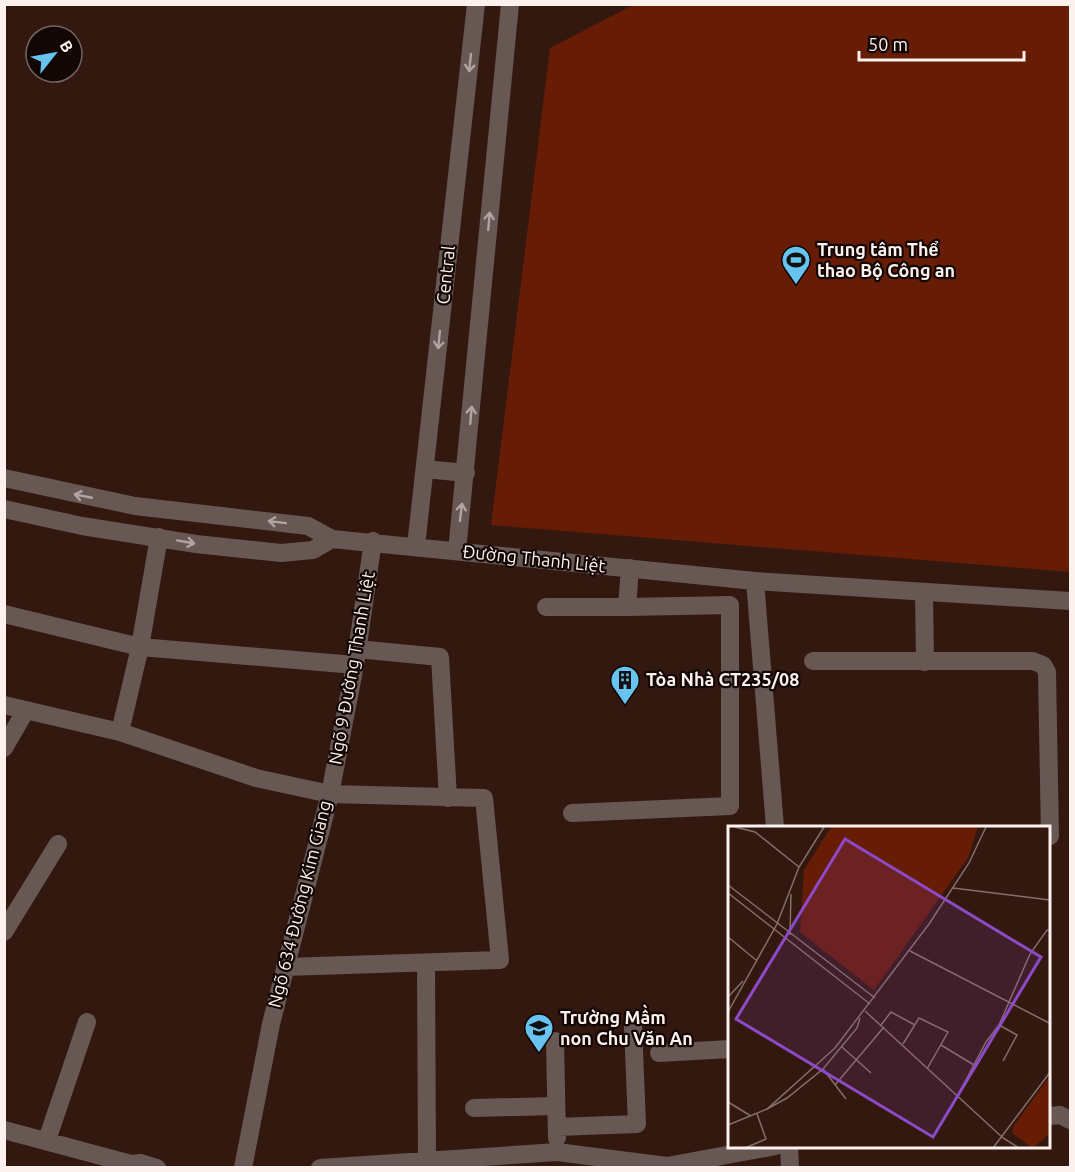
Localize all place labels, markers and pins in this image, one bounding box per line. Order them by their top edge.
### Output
place label: Trung tâm Thể thao Bộ Công an [817,239,955,280]
sports icon: Trung tâm Thể thao Bộ Công an [780,244,812,286]
building icon: Tòa Nhà CT235/08 [609,664,641,706]
place label: Tòa Nhà CT235/08 [646,669,799,689]
place label: Trường Mầm non Chu Văn An [560,1004,693,1048]
school or university icon: Trường Mầm non Chu Văn An [523,1012,555,1054]

